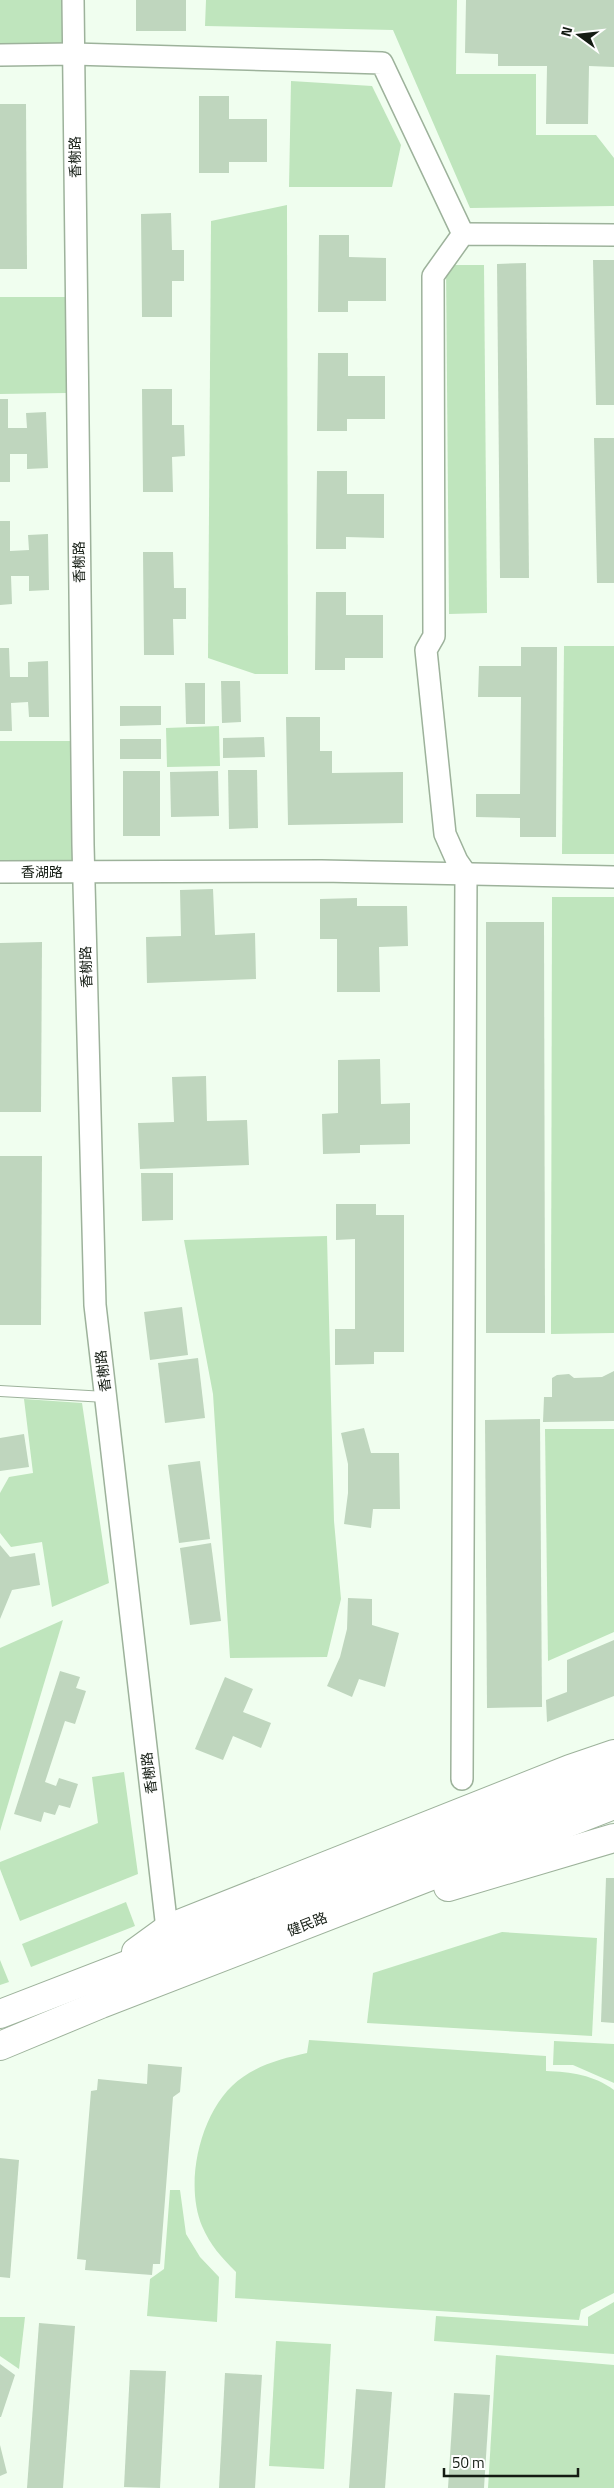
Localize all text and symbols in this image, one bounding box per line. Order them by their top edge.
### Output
north arrow [554,10,604,60]
text: N [555,24,577,39]
street label: 香榭路 [64,136,85,178]
street label: 香榭路 [68,541,89,583]
street label: 香湖路 [21,861,63,882]
street label: 香榭路 [74,946,97,988]
street label: 香榭路 [90,1349,115,1393]
street label: 香榭路 [136,1751,161,1795]
street label: 健民路 [283,1906,330,1941]
scale bar [444,2446,578,2478]
text: 50 m [452,2451,485,2474]

